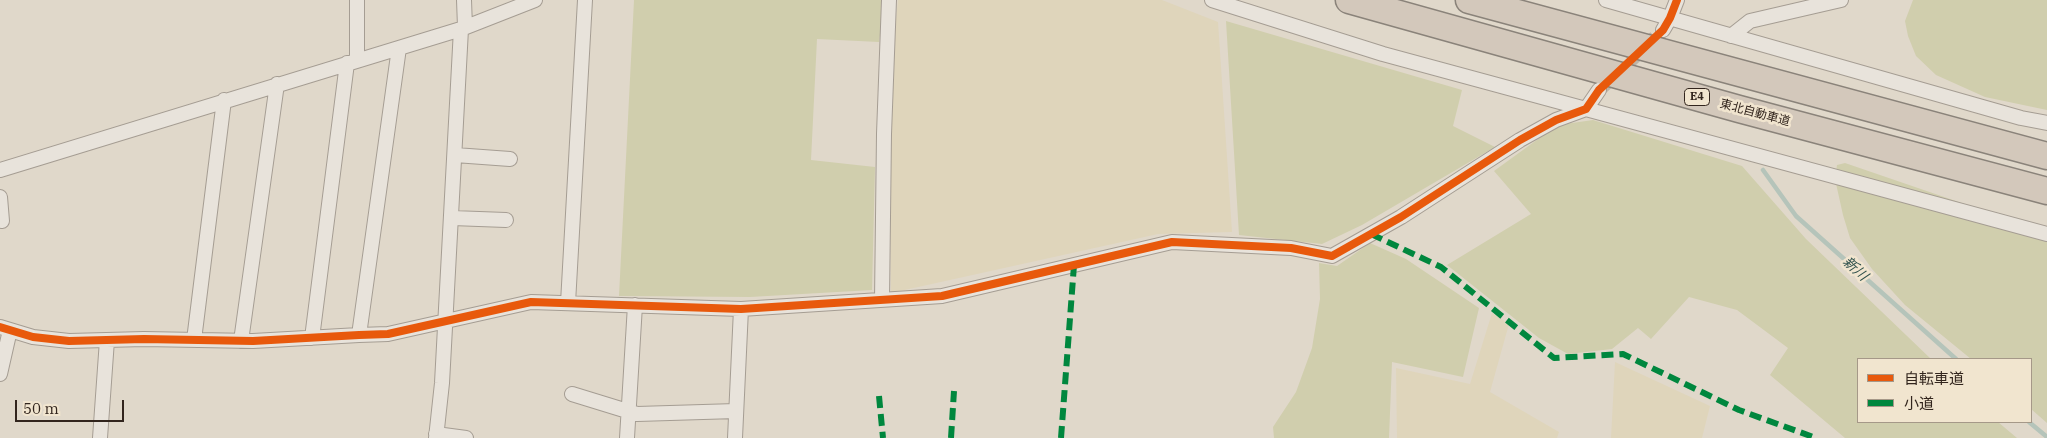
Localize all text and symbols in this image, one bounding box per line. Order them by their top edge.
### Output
road number: E4 [1684,88,1710,105]
street label: 東北自動車道 [1718,97,1792,129]
water label: 新川 [1839,253,1871,285]
legend [1857,358,2032,423]
text: 自転車道 [1904,369,1964,388]
scale bar [18,390,126,422]
text: 小道 [1904,394,1934,413]
text: 50 m [23,399,59,418]

